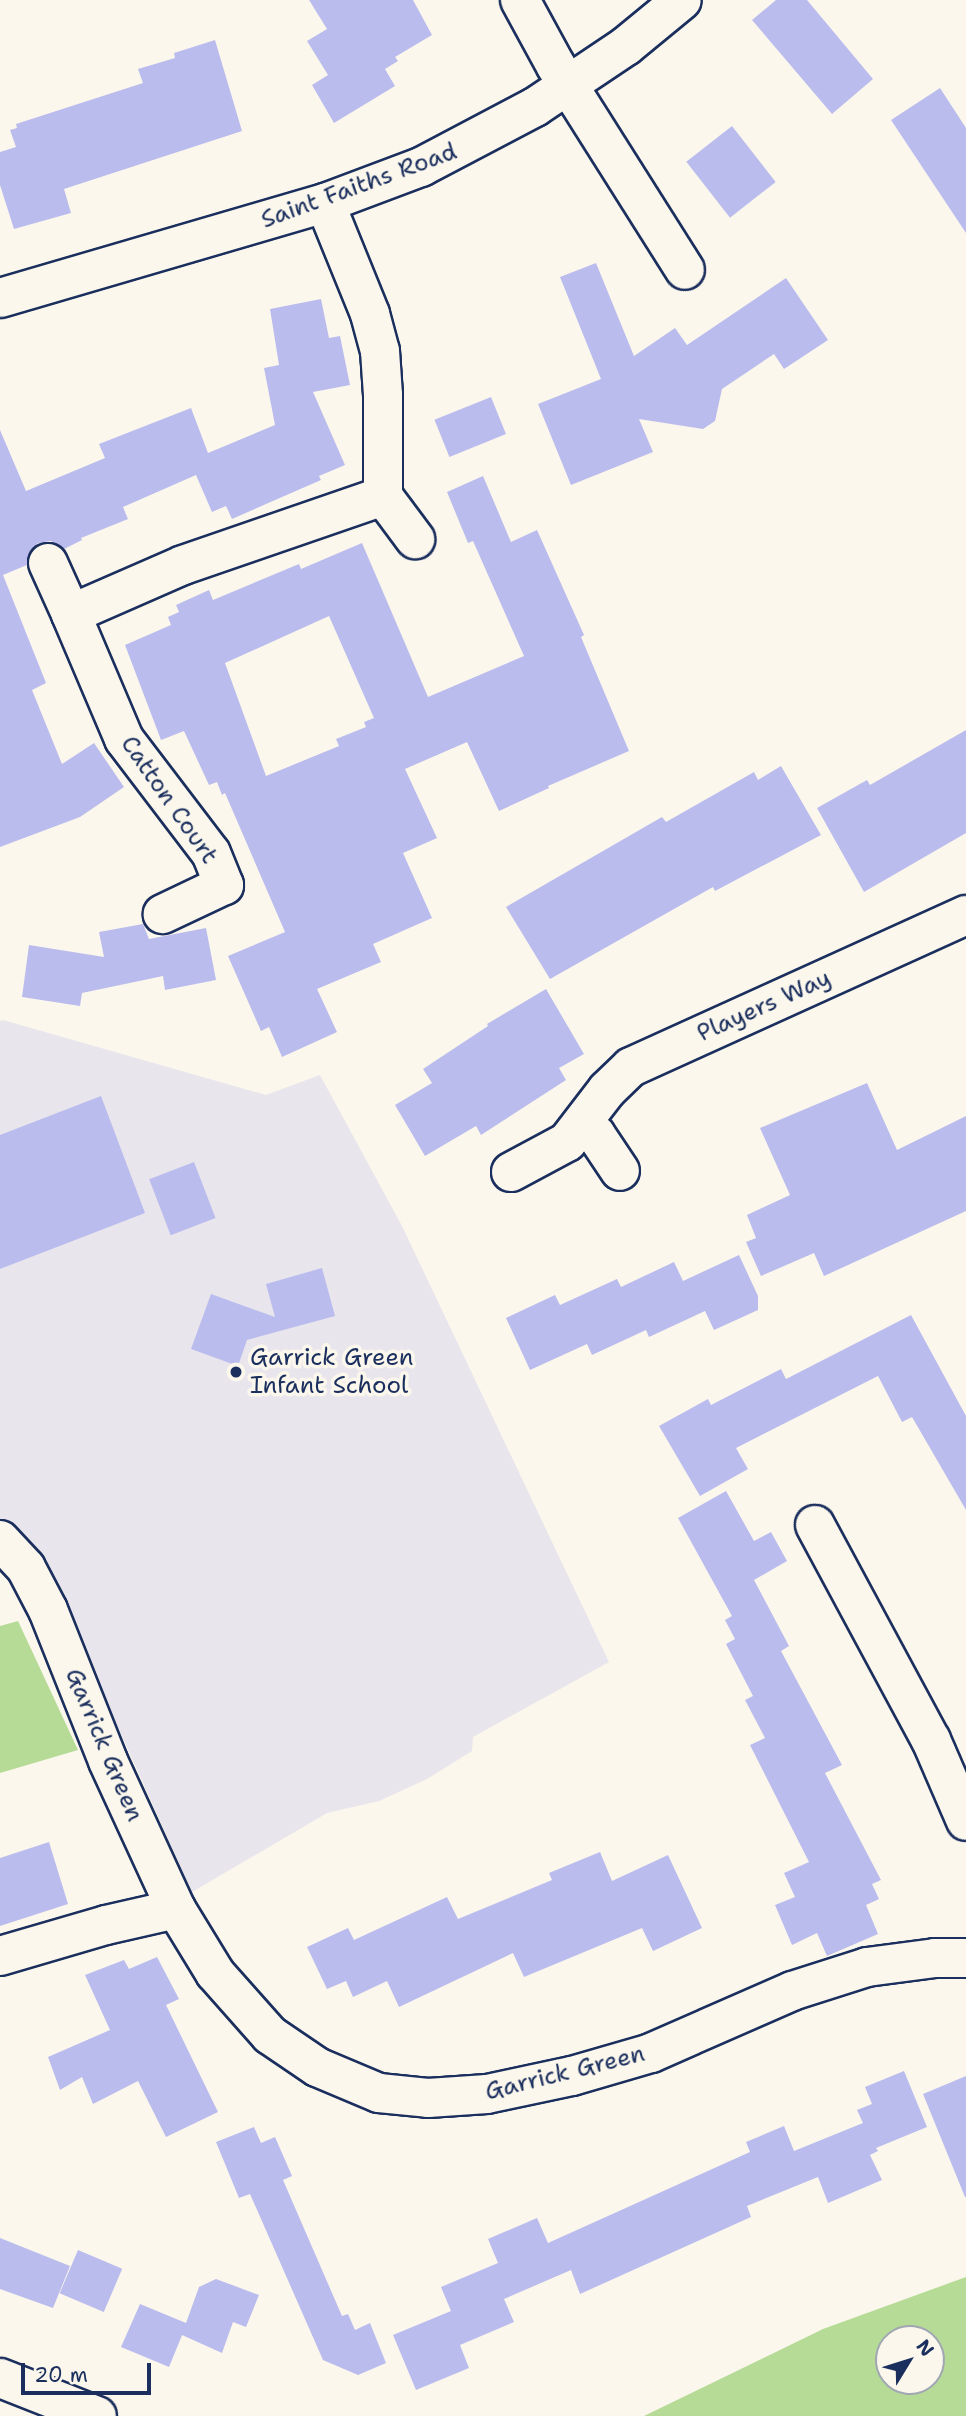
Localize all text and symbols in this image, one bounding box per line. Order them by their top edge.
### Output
street label: Saint Faiths Road [257,137,461,235]
street label: Catton Court [114,730,224,870]
street label: Players Way [693,964,835,1048]
place label: Garrick Green Infant School [250,1344,413,1400]
marker: Garrick Green Infant School [228,1364,244,1380]
street label: Garrick Green [59,1664,149,1826]
street label: Garrick Green [482,2039,648,2107]
north arrow [875,2325,945,2395]
text: N [911,2334,940,2362]
scale bar [24,2350,154,2394]
text: 20 m [34,2361,88,2389]

